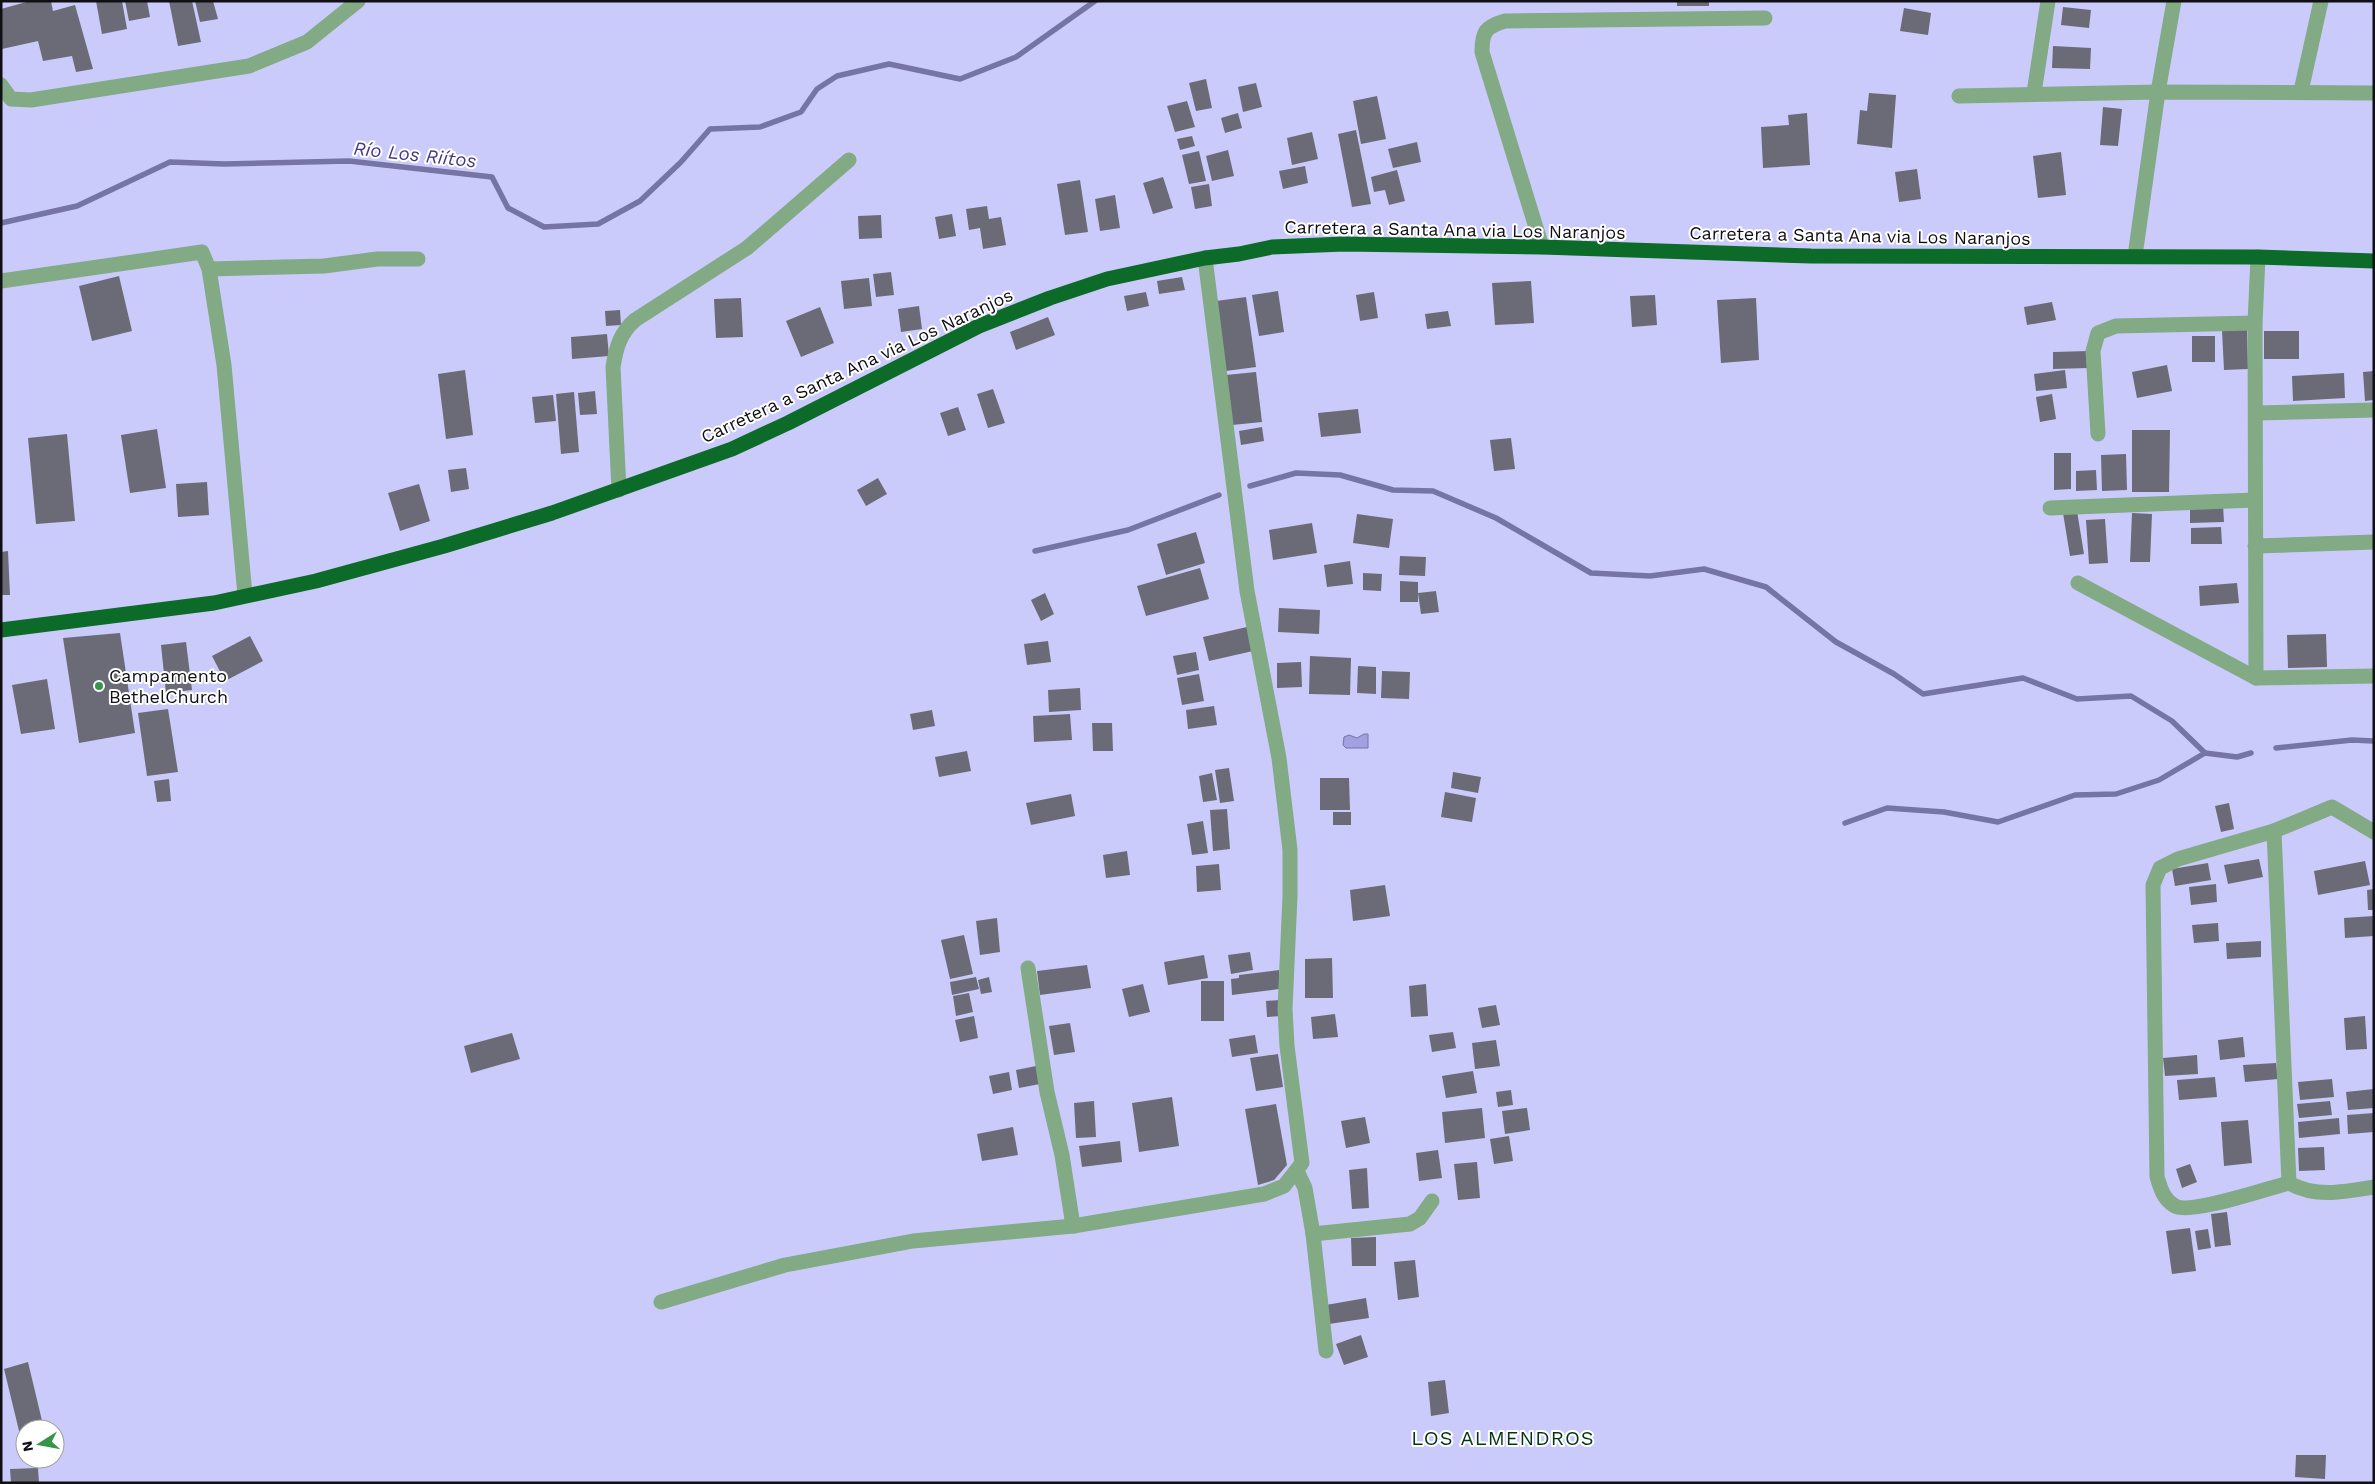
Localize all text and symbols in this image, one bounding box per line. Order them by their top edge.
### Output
water label: Río Los Riítos [352,137,478,172]
street label: Carretera a Santa Ana via Los Naranjos [1284,216,1626,243]
street label: Carretera a Santa Ana via Los Naranjos [1689,222,2031,249]
street label: Carretera a Santa Ana via Los Naranjos [698,284,1016,447]
place label: Campamento BethelChurch [109,665,228,707]
marker: Campamento BethelChurch [93,680,105,692]
north arrow [15,1419,65,1469]
district label: LOS ALMENDROS [1411,1426,1595,1450]
text: N [18,1440,36,1453]

